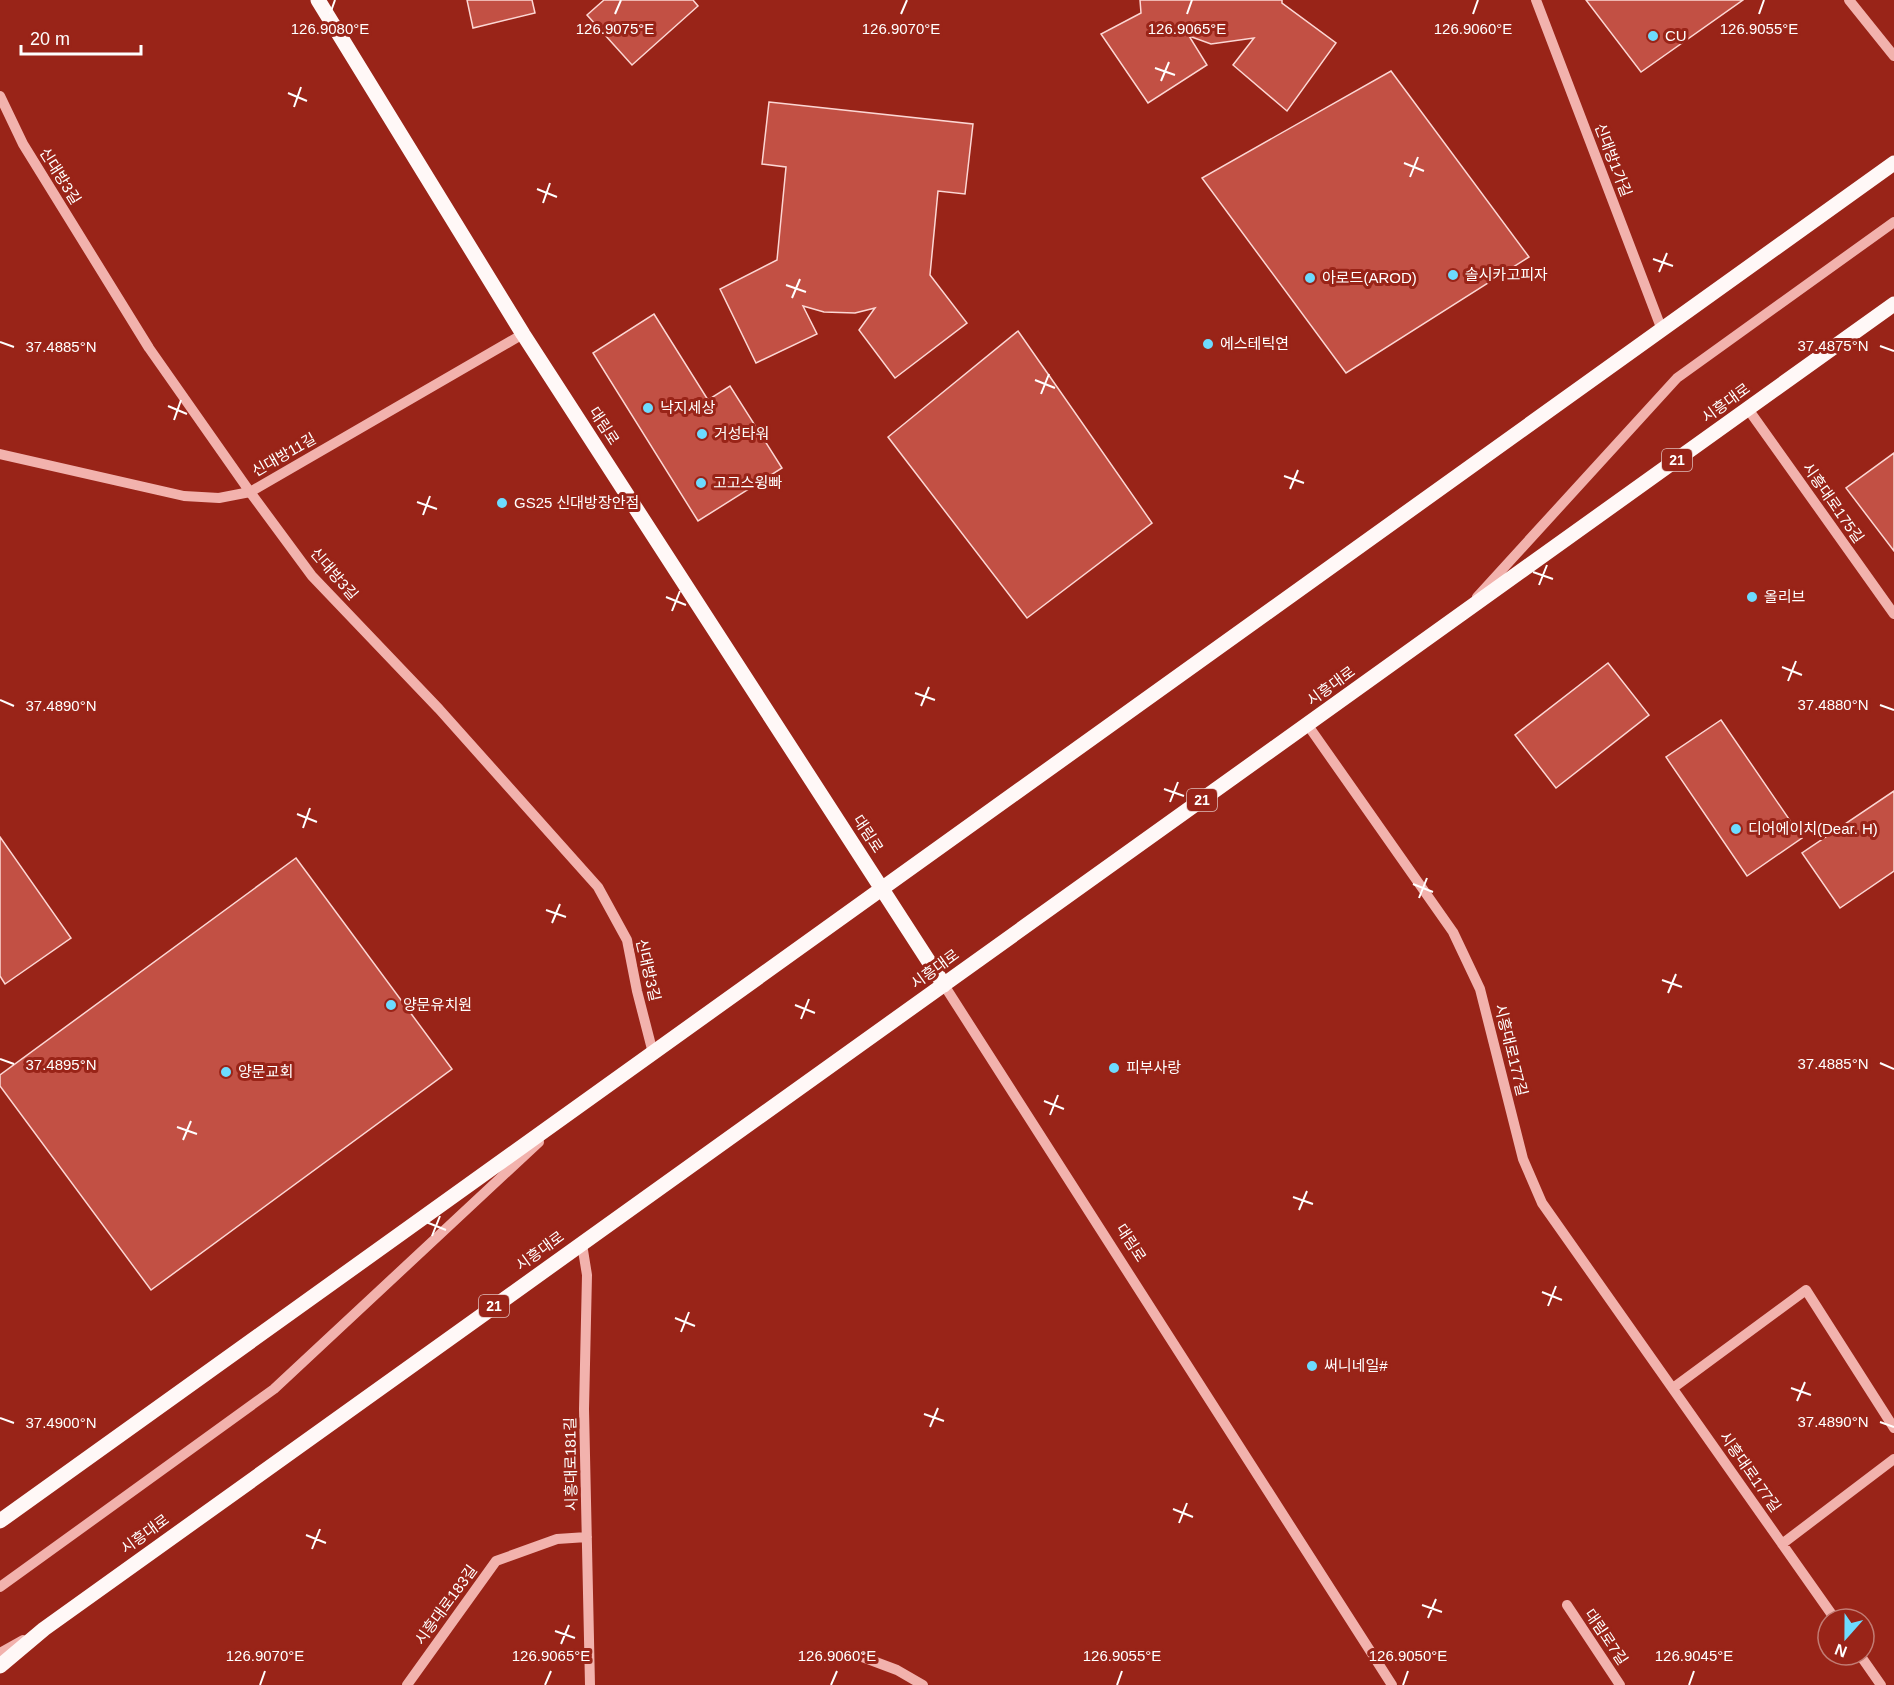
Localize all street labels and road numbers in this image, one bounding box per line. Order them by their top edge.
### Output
street label: 신대방1가길 [1592,121,1635,199]
street label: 신대방3길 [36,144,84,207]
street label: 시흥대로 [1698,379,1753,426]
street label: 대림로 [586,404,623,448]
street label: 신대방11길 [249,430,319,480]
road number: 21 [1662,449,1692,471]
street label: 시흥대로175길 [1799,459,1867,546]
street label: 신대방3길 [307,544,362,603]
street label: 시흥대로 [1303,662,1358,709]
road number: 21 [1187,789,1217,811]
street label: 대림로 [850,812,887,856]
street label: 신대방3길 [633,937,664,1003]
street label: 시흥대로 [907,945,962,992]
street label: 시흥대로177길 [1492,1002,1531,1098]
street label: 대림로 [1113,1221,1150,1265]
street label: 시흥대로 [512,1227,567,1274]
road number: 21 [479,1295,509,1317]
street label: 시흥대로181길 [561,1417,580,1511]
street label: 시흥대로177길 [1716,1428,1784,1515]
street label: 시흥대로 [117,1510,172,1557]
street label: 시흥대로183길 [411,1562,480,1648]
street label: 대림로7길 [1582,1606,1631,1668]

